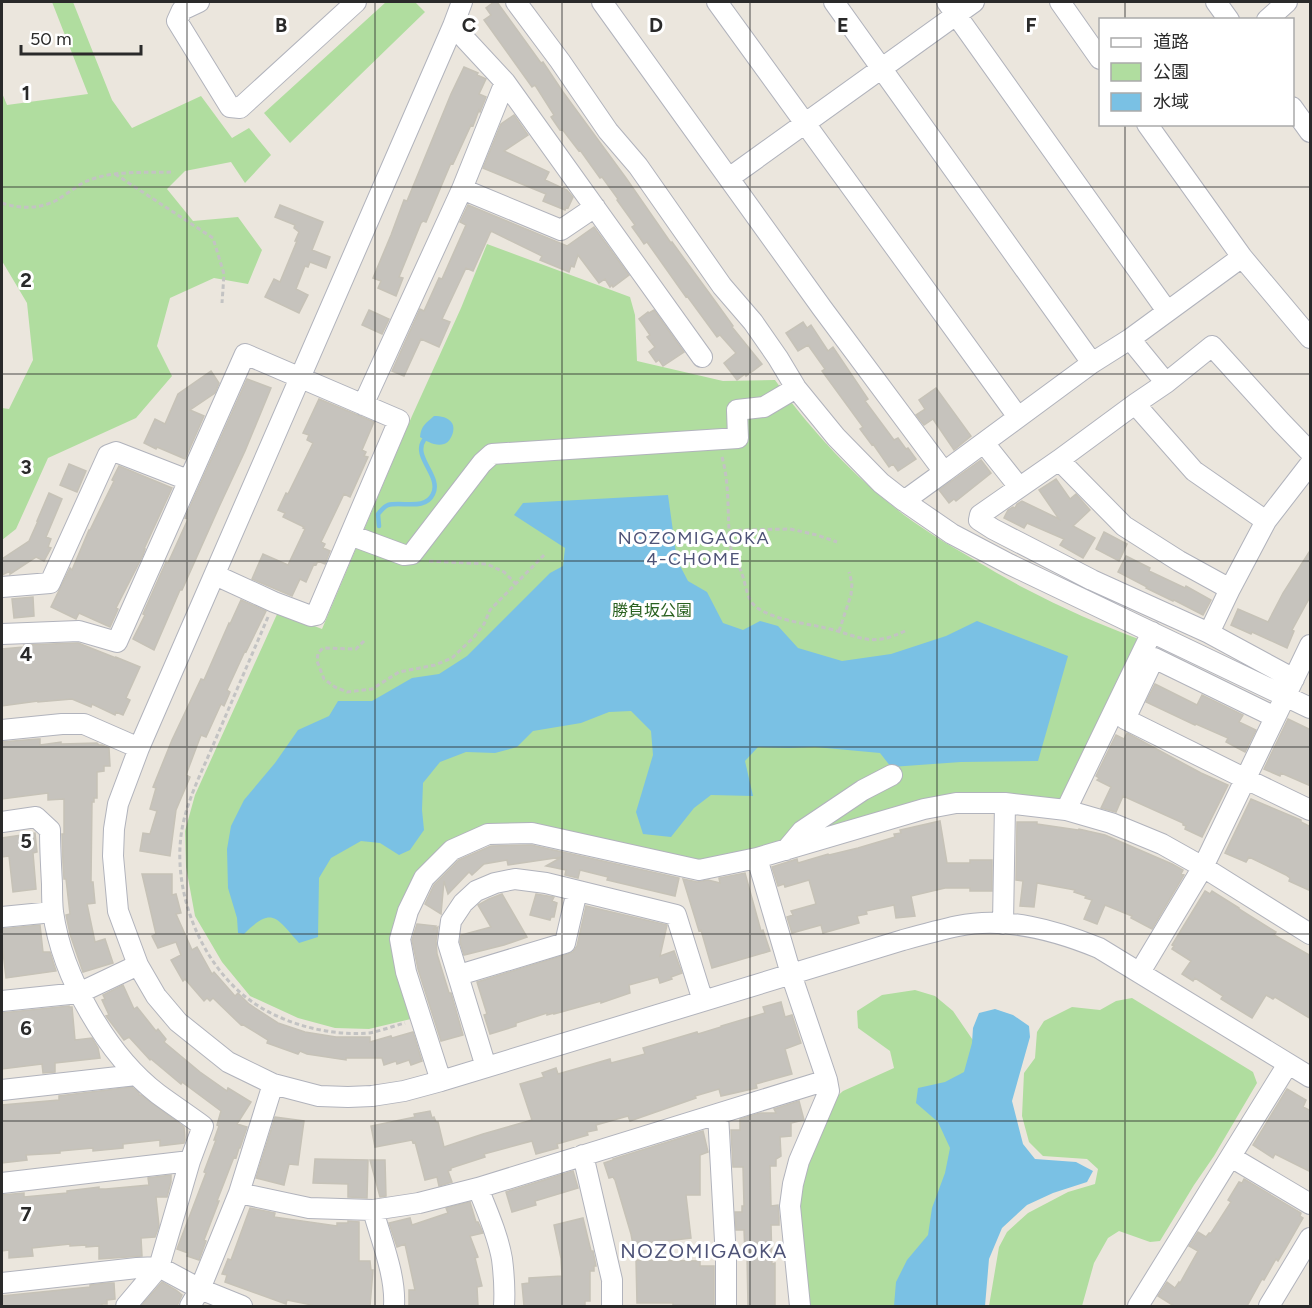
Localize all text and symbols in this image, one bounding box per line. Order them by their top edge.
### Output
text: B [275,13,287,37]
text: C [462,13,476,37]
text: D [649,13,663,37]
text: E [837,13,849,37]
text: F [1025,13,1037,37]
scale bar [21,18,141,56]
legend [1099,18,1294,126]
text: 50 m [30,28,72,50]
text: 道路 [1153,31,1189,53]
text: 公園 [1153,61,1189,83]
text: 1 [22,81,30,105]
text: 水域 [1153,91,1189,113]
text: 2 [20,268,32,292]
text: 3 [20,455,32,479]
district label: NOZOMIGAOKA 4-CHOME [618,527,770,570]
park label: 勝負坂公園 [612,601,692,620]
text: 4 [20,642,33,666]
text: 5 [20,829,32,853]
text: 6 [20,1016,32,1040]
text: 7 [20,1202,32,1226]
district label: NOZOMIGAOKA [620,1239,788,1263]

